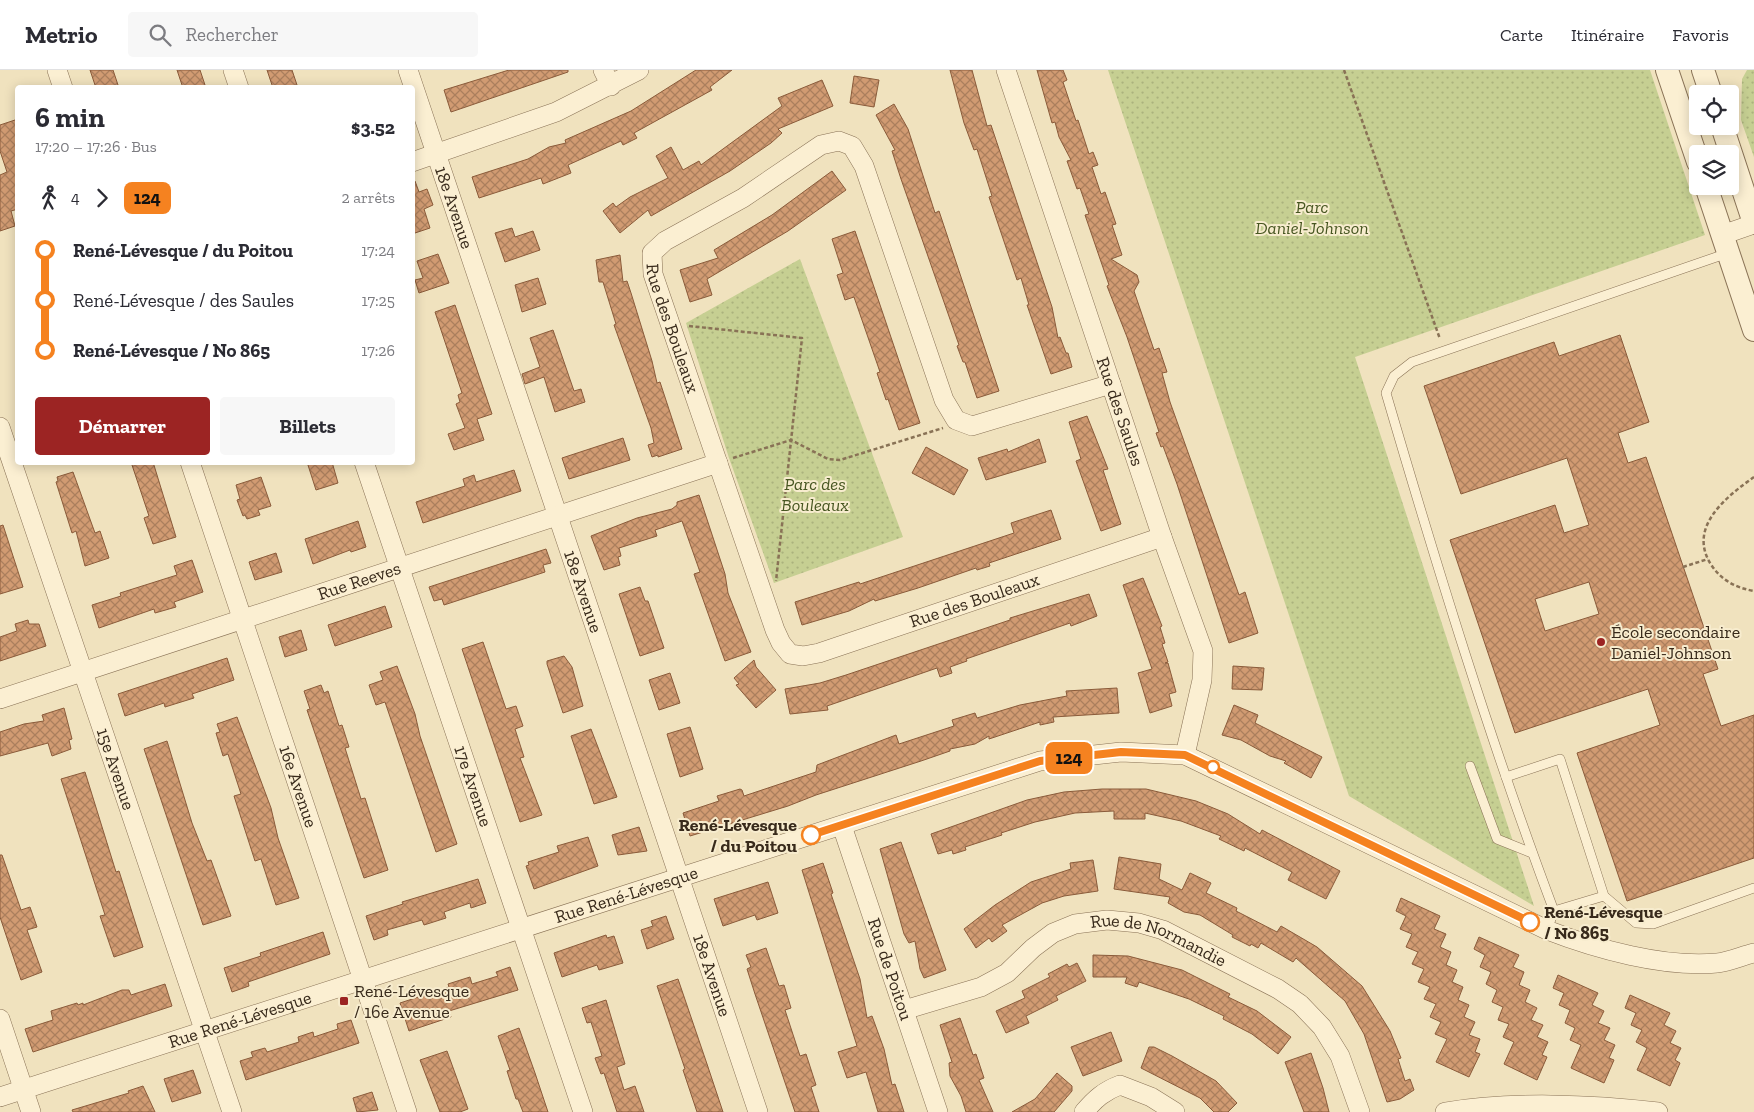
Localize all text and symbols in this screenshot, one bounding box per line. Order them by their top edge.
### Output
search box [128,12,478,57]
text: Metrio [25,20,98,49]
icon: search [146,21,174,49]
text: Rechercher [186,23,279,46]
text: Carte [1500,24,1543,46]
text: Itinéraire [1571,24,1644,46]
text: Favoris [1672,24,1729,46]
map controls [1689,85,1739,195]
button: locate [1689,85,1739,135]
text: 6 min [35,101,105,134]
text: $3.52 [351,116,395,139]
text: 17:20 – 17:26 · Bus [35,137,157,156]
button: layers [1689,145,1739,195]
street label: 18e Avenue [430,163,478,252]
icon: walk [35,184,63,212]
icon: forward [88,184,116,212]
text: 124 [134,187,161,209]
text: 4 [71,188,80,207]
text: 2 arrêts [341,188,395,207]
park label: Parc Daniel-Johnson [1255,196,1369,239]
text: René-Lévesque / du Poitou [73,239,293,262]
text: 17:24 [361,241,395,260]
street label: Rue des Bouleaux [642,263,704,396]
text: René-Lévesque / des Saules [73,289,294,312]
text: 17:25 [362,291,395,310]
text: René-Lévesque / No 865 [73,339,270,362]
text: 17:26 [361,341,395,360]
street label: Rue des Saules [1092,354,1149,469]
button: Démarrer [35,397,210,455]
button: Billets [220,397,395,455]
park label: Parc des Bouleaux [781,473,849,516]
street label: 18e Avenue [559,547,607,636]
street label: Rue Reeves [315,557,404,605]
street label: Rue des Bouleaux [907,568,1042,633]
place label: École secondaire Daniel-Johnson [1611,621,1740,664]
marker: École secondaire Daniel-Johnson [1595,636,1607,648]
street label: 15e Avenue [92,725,140,813]
street label: 16e Avenue [274,742,322,830]
line badge: 124 [1040,742,1098,774]
street label: 17e Avenue [449,743,497,830]
text: 124 [1055,747,1083,769]
unlabelled marker [1206,760,1220,774]
place label: René-Lévesque / du Poitou [678,814,797,857]
marker: René-Lévesque / du Poitou [801,825,821,845]
street label: Rue René-Lévesque [552,861,700,928]
place label: René-Lévesque / No 865 [1544,901,1663,944]
street label: Rue de Normandie [1089,909,1230,972]
marker: René-Lévesque / No 865 [1520,912,1540,932]
street label: Rue de Poitou [863,915,917,1023]
street label: 18e Avenue [688,931,736,1019]
place label: René-Lévesque / 16e Avenue [354,980,469,1023]
street label: Rue René-Lévesque [165,986,314,1053]
marker: René-Lévesque / 16e Avenue [338,995,350,1007]

